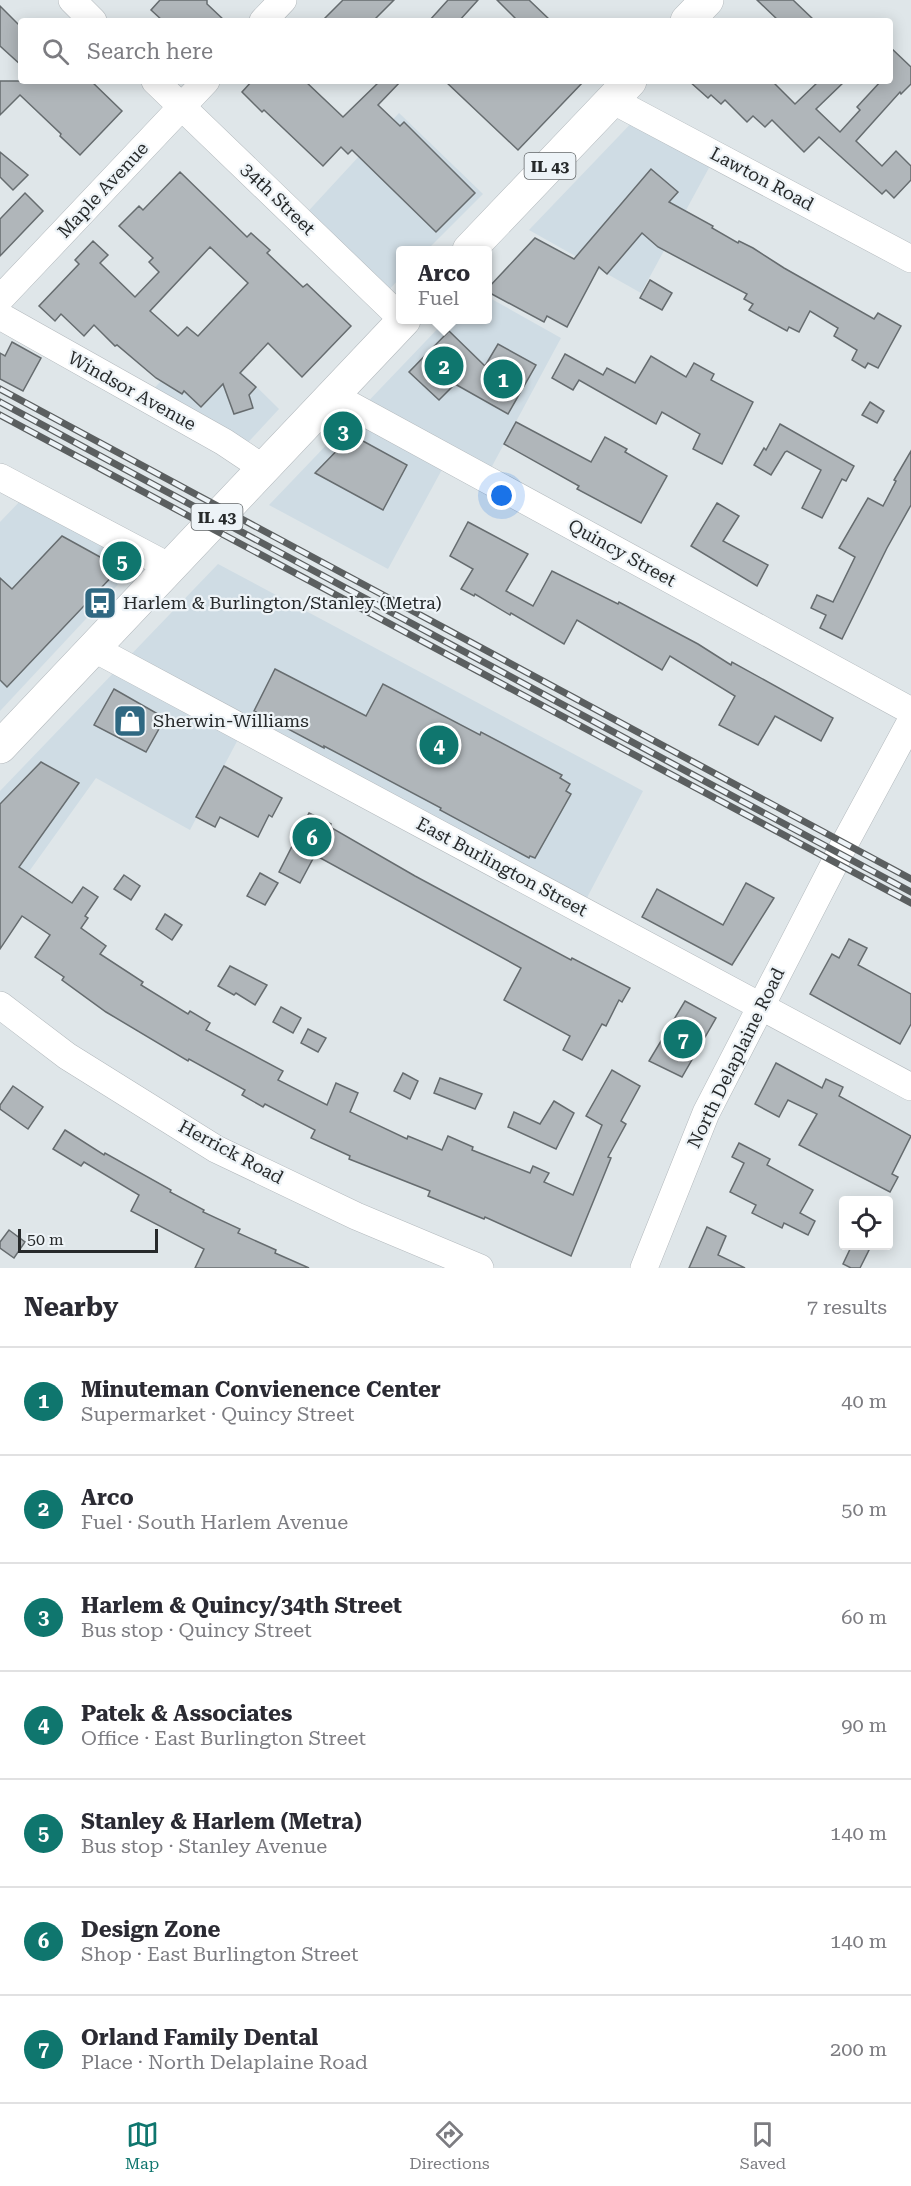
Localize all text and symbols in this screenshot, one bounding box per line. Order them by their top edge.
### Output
search box [18,18,893,84]
icon: search [39,35,72,68]
text: Search here [87,39,213,64]
street label: Maple Avenue [53,137,152,242]
street label: Lawton Road [707,142,818,215]
road number: IL 43 [524,153,576,179]
street label: 34th Street [237,158,320,239]
popup [396,246,492,324]
text: Arco [418,261,470,286]
text: Fuel [418,286,459,310]
pin: 2 [424,344,464,388]
street label: Windsor Avenue [65,347,200,434]
pin: 1 [484,356,522,401]
pin: 3 [324,408,362,454]
your location [487,481,516,510]
road number: IL 43 [192,504,242,530]
street label: Quincy Street [565,514,680,591]
pin: 5 [102,538,142,584]
bus stop icon: Harlem & Burlington/Stanley (Metra) [82,585,118,621]
place label: Harlem & Burlington/Stanley (Metra) [123,592,442,613]
shop icon: Sherwin-Williams [112,703,148,739]
place label: Sherwin-Williams [153,710,309,731]
pin: 4 [420,722,458,768]
street label: East Burlington Street [413,813,592,921]
pin: 6 [292,814,332,860]
street label: North Delaplaine Road [683,964,789,1151]
pin: 7 [664,1016,702,1062]
street label: Herrick Road [175,1115,288,1188]
map controls [839,1196,893,1250]
button: locate [839,1196,893,1250]
scale bar [18,1226,158,1254]
text: 50 m [27,1230,64,1249]
text: Nearby [24,1292,118,1322]
text: 7 results [807,1295,887,1319]
text: Minuteman Convienence Center [81,1377,441,1402]
text: 1 [38,1389,49,1413]
text: 40 m [841,1389,887,1413]
text: Supermarket · Quincy Street [81,1402,354,1426]
text: Arco [81,1485,134,1510]
text: 2 [38,1497,49,1521]
text: 50 m [841,1497,887,1521]
text: Fuel · South Harlem Avenue [81,1510,348,1534]
text: Harlem & Quincy/34th Street [81,1593,402,1618]
text: 3 [38,1605,49,1629]
text: 60 m [841,1605,887,1629]
text: Bus stop · Quincy Street [81,1618,312,1642]
text: Patek & Associates [81,1701,292,1726]
text: 4 [38,1713,49,1737]
text: 90 m [841,1713,887,1737]
text: Office · East Burlington Street [81,1726,366,1750]
text: Stanley & Harlem (Metra) [81,1809,362,1834]
text: 5 [38,1821,49,1845]
text: 140 m [830,1821,887,1845]
text: Bus stop · Stanley Avenue [81,1834,327,1858]
text: Design Zone [81,1917,220,1942]
text: 6 [38,1929,49,1953]
text: 140 m [830,1929,887,1953]
text: Shop · East Burlington Street [81,1942,359,1966]
text: Orland Family Dental [81,2025,318,2050]
text: 7 [38,2037,49,2061]
text: 200 m [830,2037,887,2061]
text: Place · North Delaplaine Road [81,2050,368,2074]
tab: Map [125,2118,159,2173]
tab: Directions [409,2118,490,2173]
tab: Saved [740,2118,786,2173]

